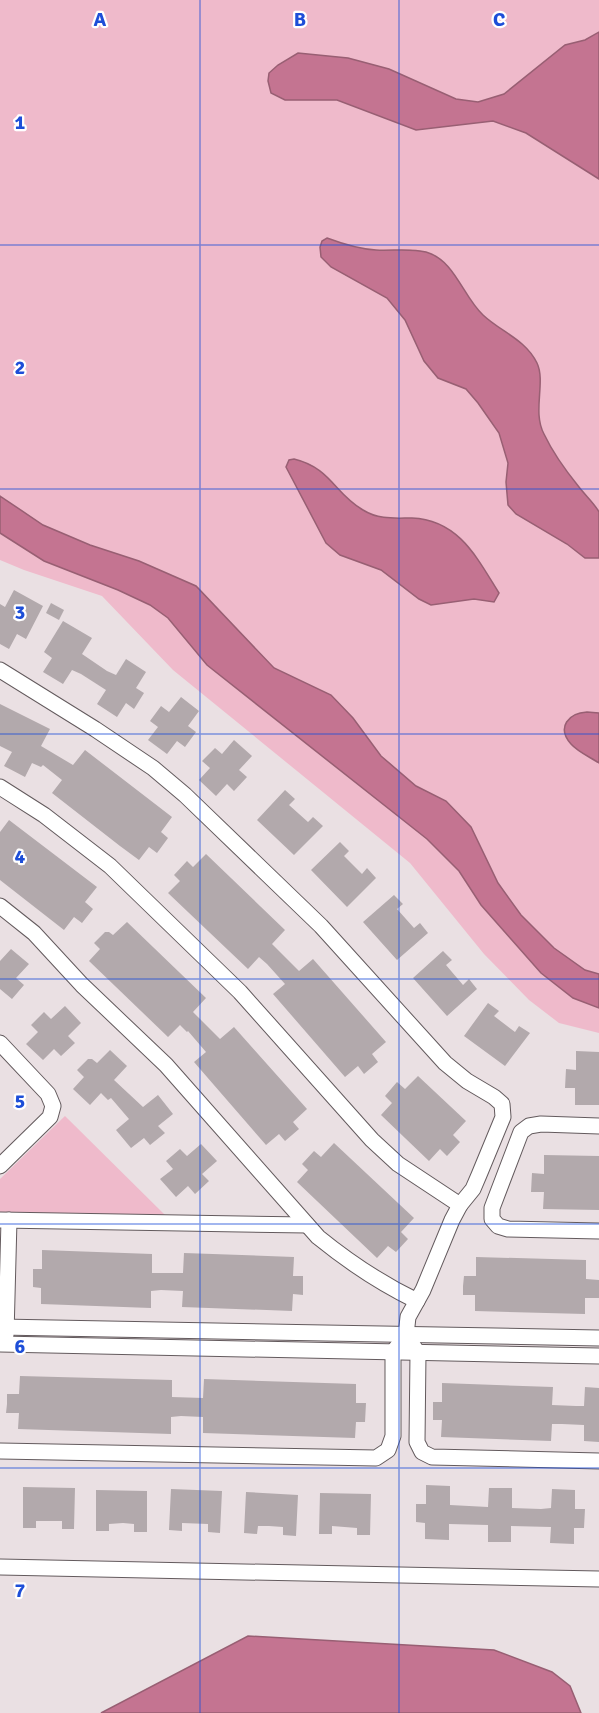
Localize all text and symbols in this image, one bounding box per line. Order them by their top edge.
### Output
text: A [94,7,107,32]
text: B [294,7,306,32]
text: C [493,7,505,32]
text: 1 [15,110,26,135]
text: 2 [15,355,25,380]
text: 3 [15,600,25,625]
text: 4 [15,844,26,869]
text: 5 [15,1089,25,1114]
text: 6 [15,1334,26,1359]
text: 7 [15,1578,26,1603]

